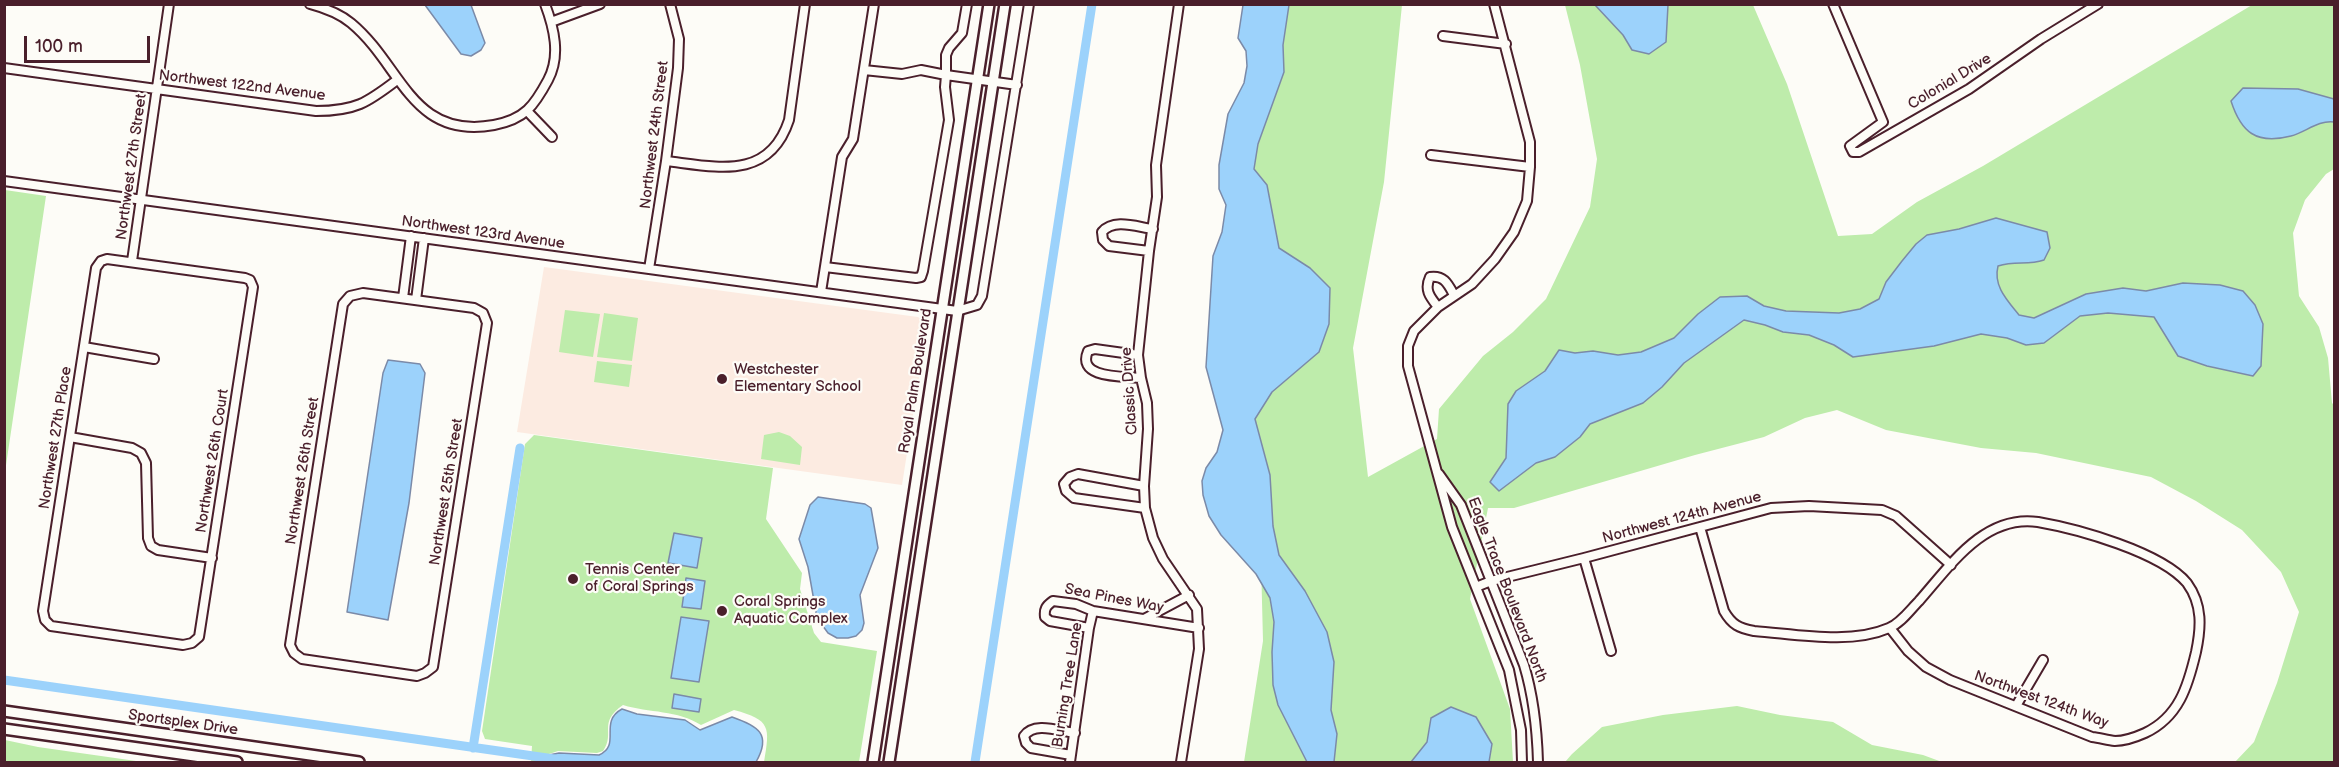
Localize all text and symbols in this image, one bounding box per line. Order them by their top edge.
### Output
scale bar [27,24,153,62]
text: 100 m [35,36,83,57]
street label: Colonial Drive [1905,50,1995,114]
street label: Northwest 24th Street [637,60,673,210]
street label: Northwest 122nd Avenue [158,67,326,105]
street label: Northwest 27th Street [113,93,151,241]
street label: Northwest 123rd Avenue [400,213,566,253]
street label: Royal Palm Boulevard [896,307,936,455]
street label: Classic Drive [1118,346,1142,436]
place label: Westchester Elementary School [734,361,861,396]
street label: Northwest 27th Place [36,365,76,511]
marker: Westchester Elementary School [715,372,729,386]
street label: Northwest 26th Court [193,388,233,534]
street label: Northwest 26th Street [282,396,324,546]
street label: Northwest 25th Street [426,417,468,567]
street label: Northwest 124th Avenue [1600,488,1764,548]
street label: Eagle Trace Boulevard North [1463,495,1551,685]
place label: Tennis Center of Coral Springs [585,561,694,596]
marker: Tennis Center of Coral Springs [566,572,580,586]
street label: Sea Pines Way [1063,581,1165,617]
place label: Coral Springs Aquatic Complex [734,593,848,628]
marker: Coral Springs Aquatic Complex [715,604,729,618]
street label: Burning Tree Lane [1049,621,1087,749]
street label: Northwest 124th Way [1971,667,2111,733]
street label: Sportsplex Drive [127,706,239,740]

